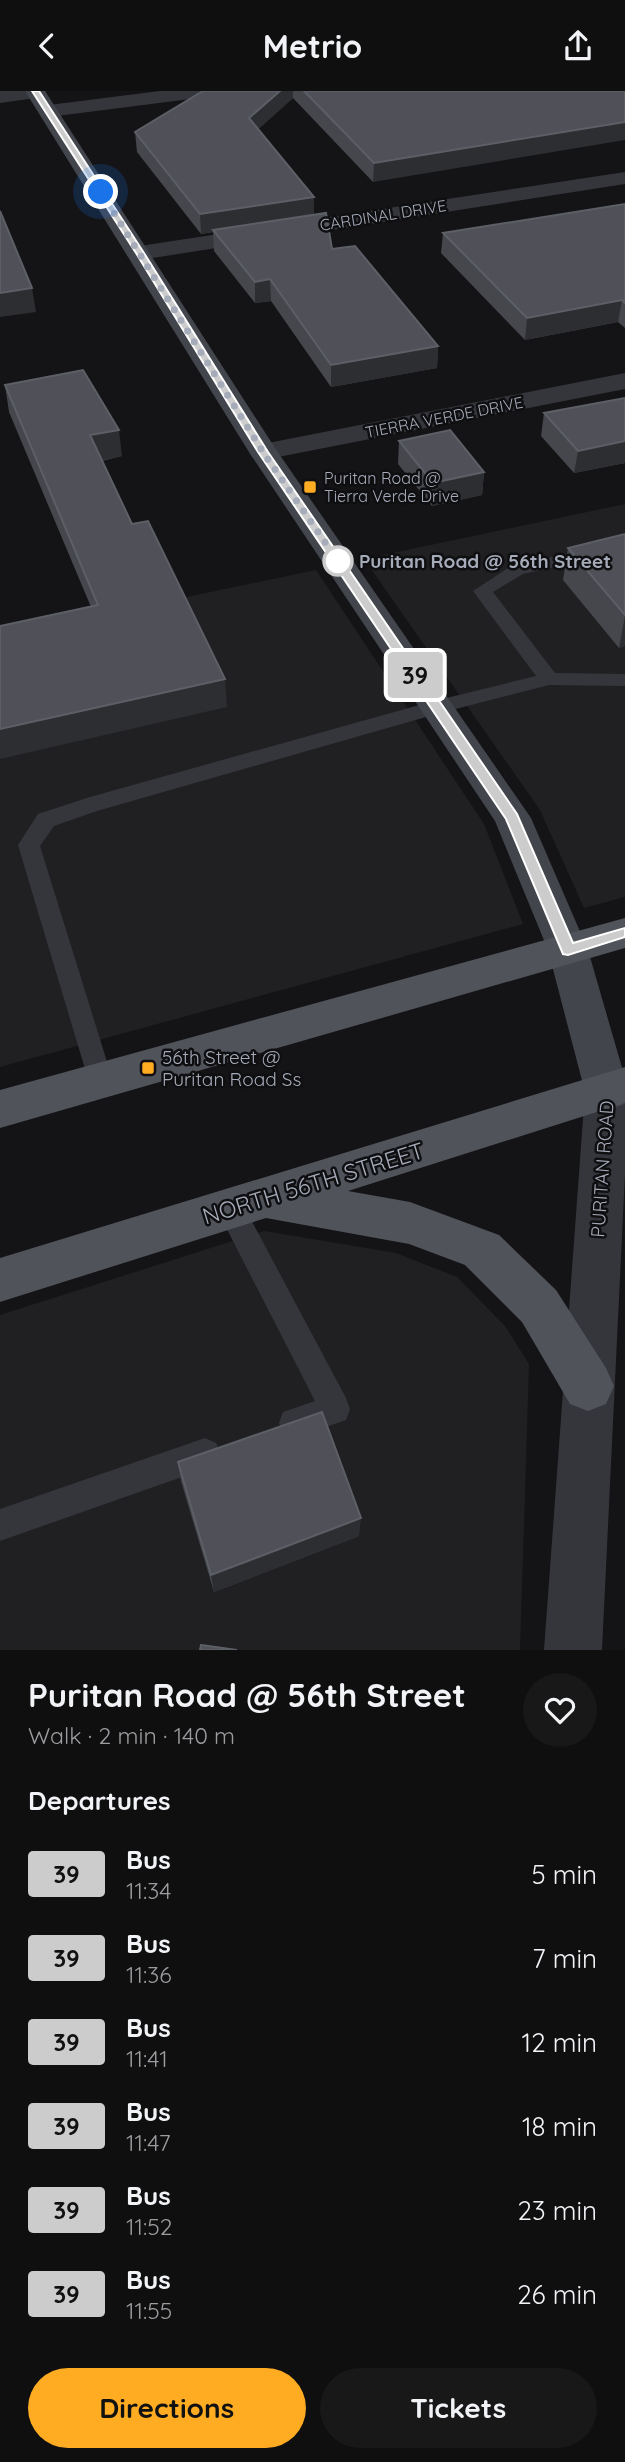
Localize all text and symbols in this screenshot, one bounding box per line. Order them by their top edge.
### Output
text: Metrio [263,26,362,66]
icon: back [28,27,66,65]
icon: share [559,27,597,65]
your location [83,174,118,209]
street label: CARDINAL DRIVE [318,195,448,235]
street label: TIERRA VERDE DRIVE [363,392,525,442]
place label: Puritan Road @ Tierra Verde Drive [324,468,459,506]
marker: Puritan Road @ Tierra Verde Drive [302,479,318,495]
marker: Puritan Road @ 56th Street [323,546,353,576]
place label: Puritan Road @ 56th Street [359,549,611,573]
line badge: 39 [384,652,446,698]
text: 39 [402,660,428,690]
place label: 56th Street @ Puritan Road Ss [162,1045,302,1091]
marker: 56th Street @ Puritan Road Ss [140,1060,156,1076]
street label: PURITAN ROAD [585,1100,619,1238]
street label: NORTH 56TH STREET [199,1135,427,1230]
button: heart [523,1673,597,1747]
text: Puritan Road @ 56th Street [28,1674,466,1715]
text: Walk · 2 min · 140 m [28,1721,235,1750]
text: Departures [28,1784,171,1817]
text: Bus [126,1843,171,1876]
text: 5 min [531,1858,597,1891]
text: 39 [53,1859,80,1889]
text: 11:34 [126,1876,172,1905]
text: Bus [126,1927,171,1960]
text: 7 min [532,1942,597,1975]
text: 39 [53,1943,80,1973]
text: 11:36 [126,1960,172,1989]
text: Bus [126,2011,171,2044]
text: 12 min [522,2026,597,2059]
text: 39 [53,2027,80,2057]
text: 11:41 [126,2044,168,2073]
text: Bus [126,2095,171,2128]
text: 18 min [522,2110,597,2143]
text: 39 [53,2111,80,2141]
text: 11:47 [126,2128,171,2157]
text: Bus [126,2179,171,2212]
text: 23 min [518,2194,597,2227]
text: 39 [53,2195,80,2225]
text: 11:52 [126,2212,173,2241]
text: Bus [126,2263,171,2296]
text: 26 min [517,2278,597,2311]
text: 39 [53,2279,80,2309]
text: 11:55 [126,2296,172,2325]
button: Directions [28,2368,306,2448]
button: Tickets [320,2368,597,2448]

